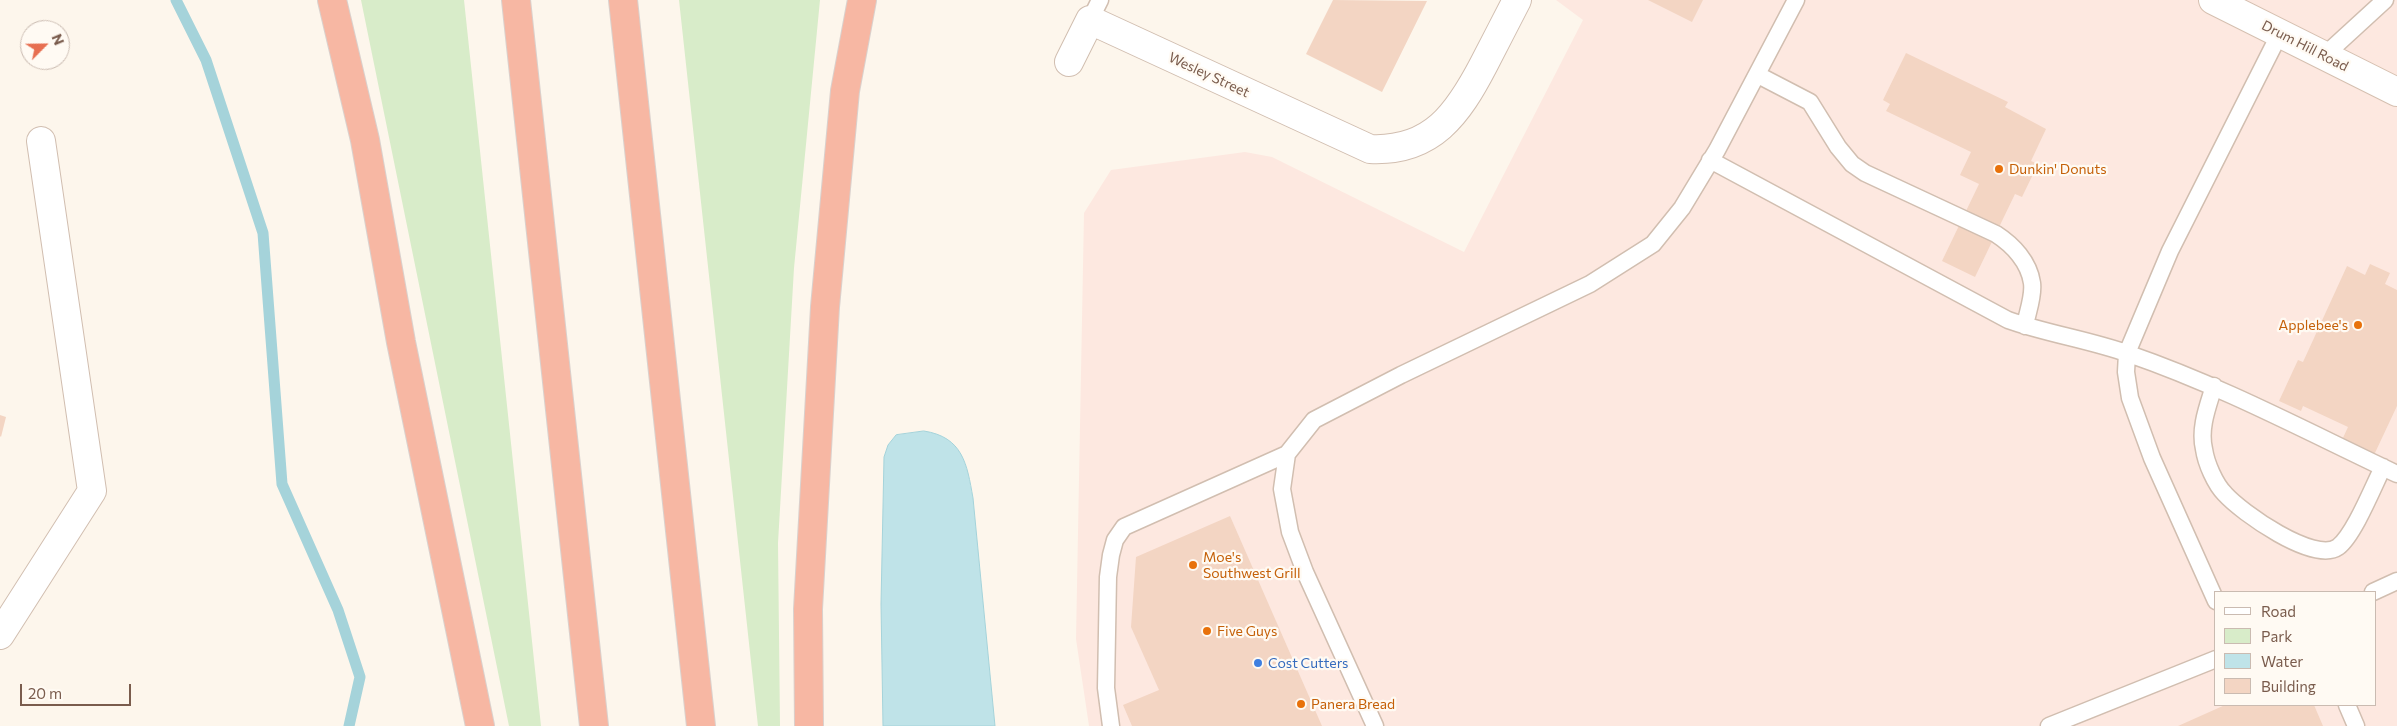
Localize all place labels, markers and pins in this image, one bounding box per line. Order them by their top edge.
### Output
place label: Dunkin' Donuts [2009,161,2106,177]
marker: Dunkin' Donuts [1993,163,2005,175]
place label: Applebee's [2279,317,2348,333]
marker: Applebee's [2352,319,2364,331]
place label: Moe's Southwest Grill [1203,549,1301,582]
marker: Moe's Southwest Grill [1187,559,1199,571]
place label: Five Guys [1217,623,1277,639]
marker: Five Guys [1201,625,1213,637]
place label: Cost Cutters [1268,655,1348,671]
marker: Cost Cutters [1252,657,1264,669]
place label: Panera Bread [1311,696,1395,712]
marker: Panera Bread [1295,698,1307,710]

